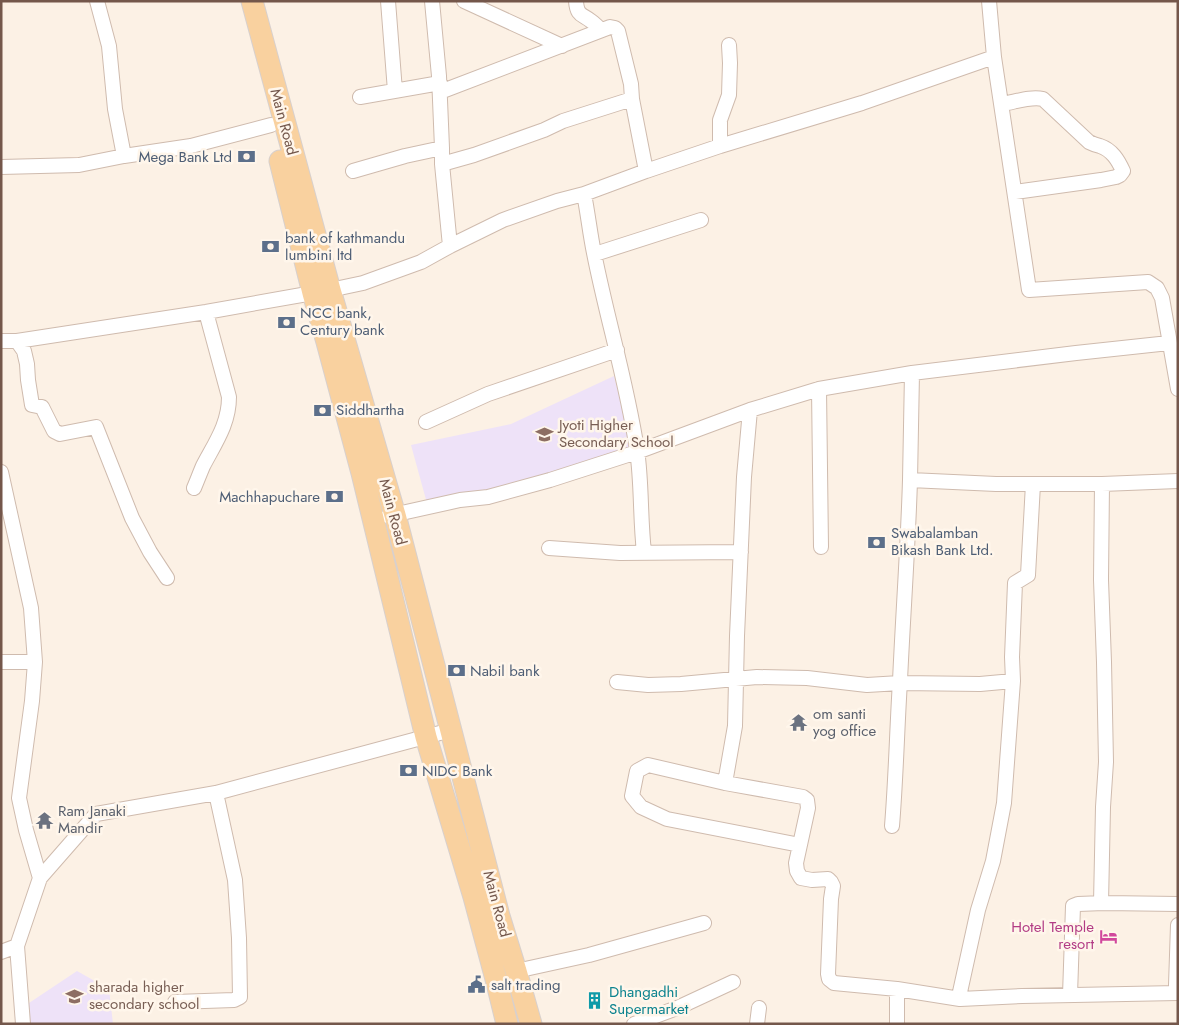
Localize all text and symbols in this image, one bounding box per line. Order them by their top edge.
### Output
street label: Main Road [265,86,303,158]
place label: Mega Bank Ltd [138,146,232,168]
bank icon: Mega Bank Ltd [236,147,256,167]
place label: bank of kathmandu lumbini ltd [285,227,405,266]
bank icon: bank of kathmandu lumbini ltd [261,237,281,257]
place label: NCC bank, Century bank [300,302,385,341]
bank icon: NCC bank, Century bank [276,312,296,332]
place label: Siddhartha [336,399,404,421]
bank icon: Siddhartha [312,400,332,420]
place label: Jyoti Higher Secondary School [557,414,674,453]
school or university icon: Jyoti Higher Secondary School [535,424,555,444]
street label: Main Road [374,476,412,548]
place label: Machhapuchare [219,486,320,508]
bank icon: Machhapuchare [324,487,344,507]
place label: Swabalamban Bikash Bank Ltd. [891,522,993,561]
bank icon: Swabalamban Bikash Bank Ltd. [867,532,887,552]
place label: Nabil bank [470,660,540,682]
bank icon: Nabil bank [446,661,466,681]
place label: om santi yog office [813,703,876,742]
temple icon: om santi yog office [789,713,809,733]
place label: NIDC Bank [422,760,493,782]
bank icon: NIDC Bank [398,761,418,781]
place label: Ram Janaki Mandir [58,800,126,839]
temple icon: Ram Janaki Mandir [34,810,54,830]
street label: Main Road [478,868,516,940]
place label: Hotel Temple resort [1011,916,1094,955]
hotel icon: Hotel Temple resort [1098,926,1118,946]
place label: salt trading [491,974,561,996]
public building icon: salt trading [467,975,487,995]
place label: sharada higher secondary school [89,976,199,1015]
place label: Dhangadhi Supermarket [609,981,689,1020]
school or university icon: sharada higher secondary school [65,986,85,1006]
building icon: Dhangadhi Supermarket [585,991,605,1011]

